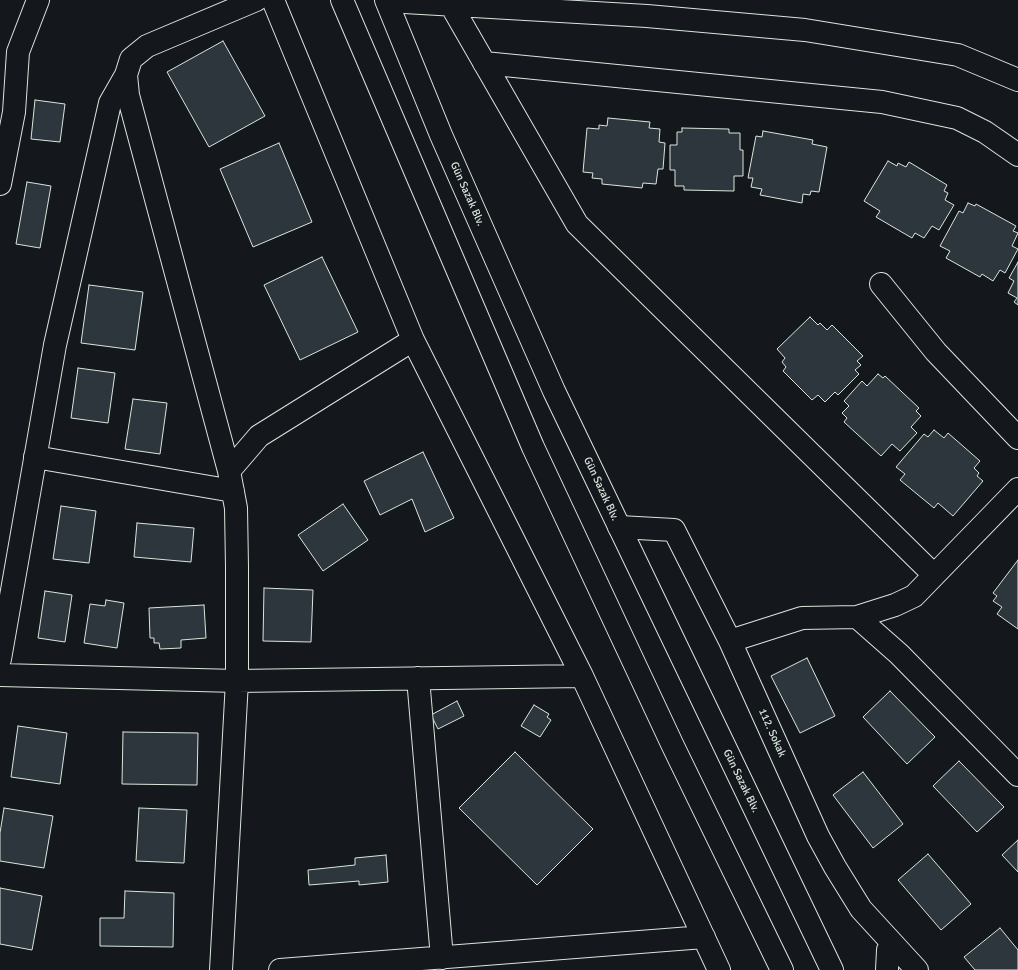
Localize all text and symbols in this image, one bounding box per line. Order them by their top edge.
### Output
street label: Gün Sazak Blv. [447,160,487,228]
street label: Gün Sazak Blv. [580,455,622,523]
street label: 112. Sokak [755,707,789,759]
street label: Gün Sazak Blv. [720,747,762,815]

